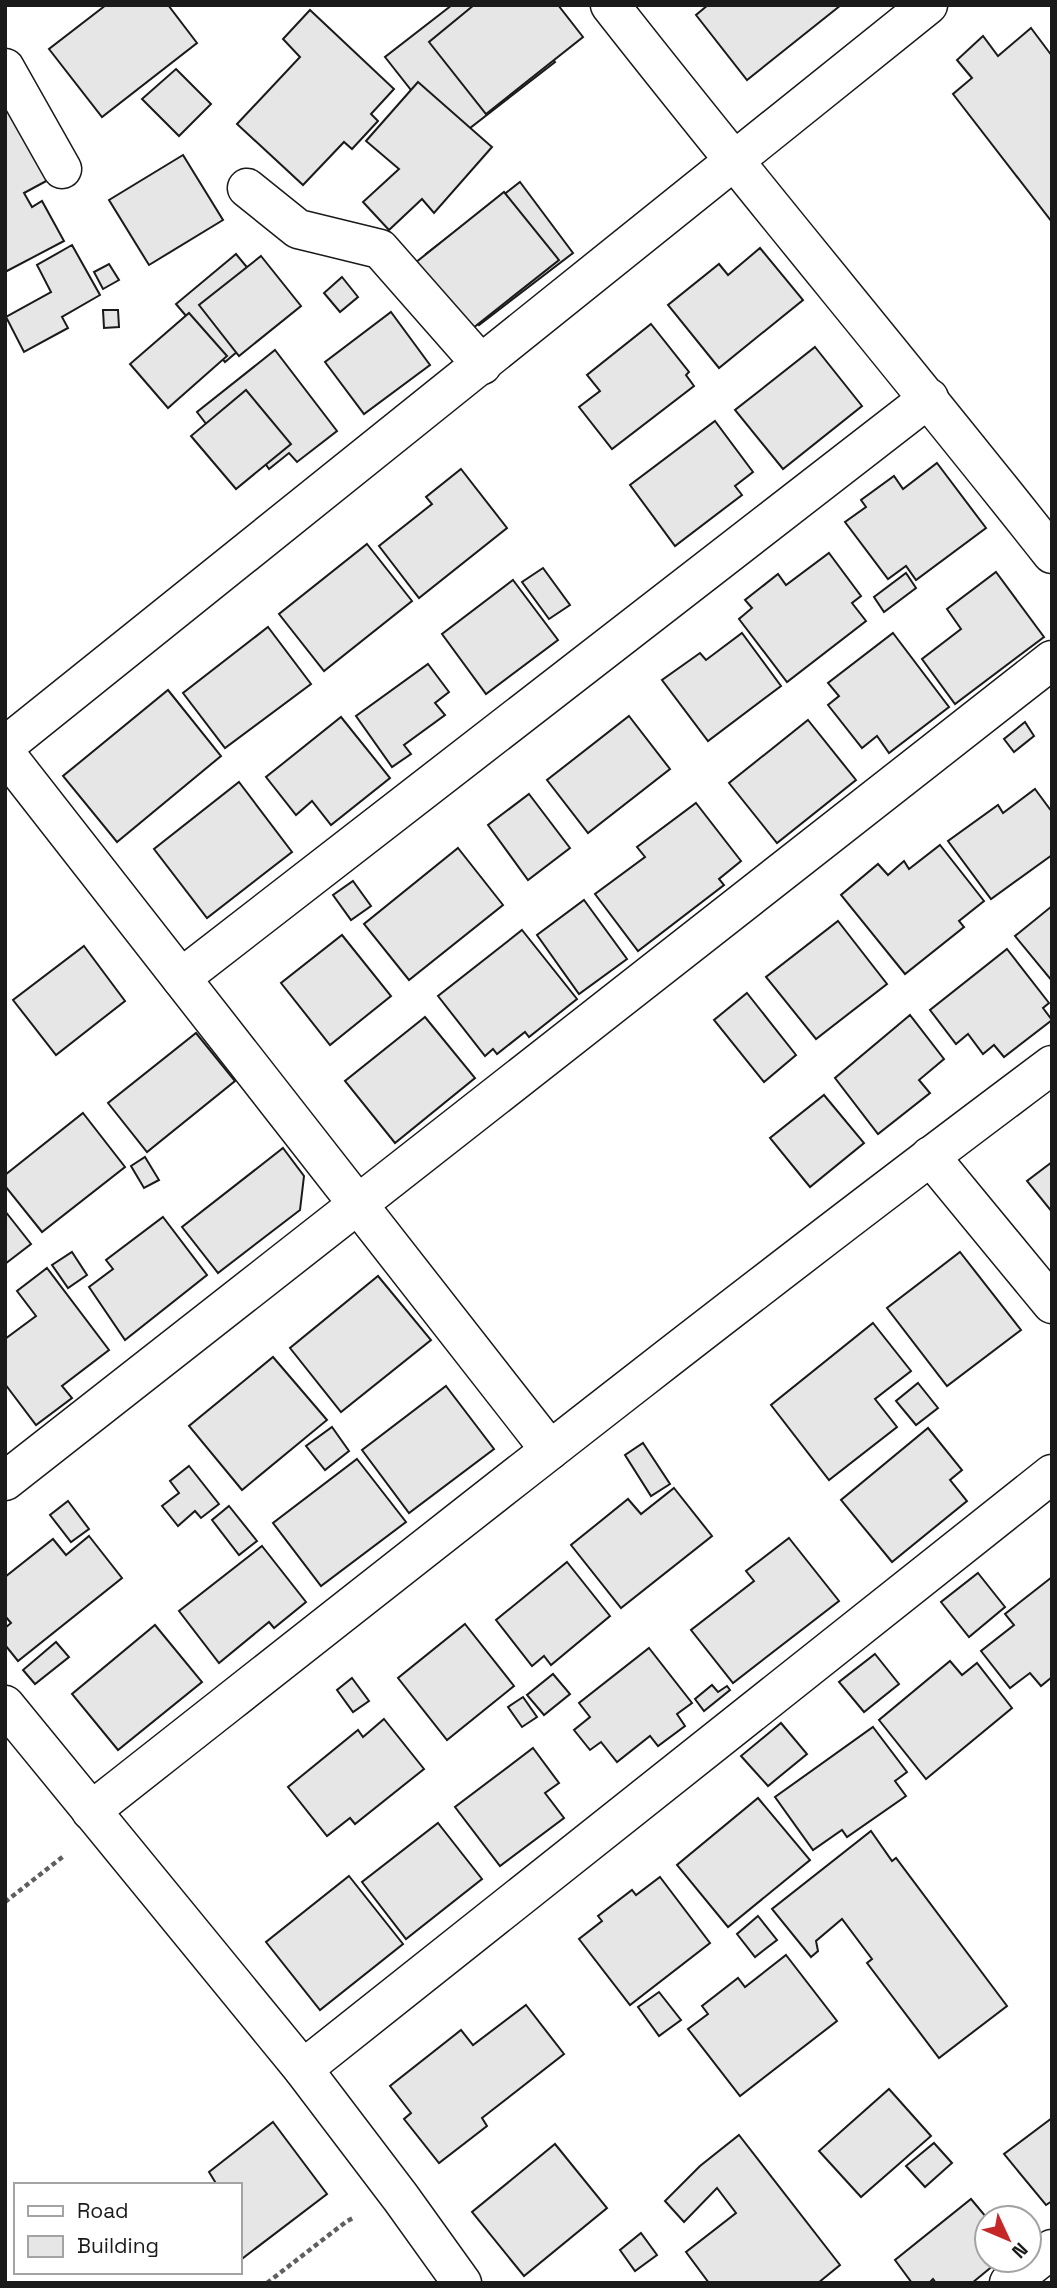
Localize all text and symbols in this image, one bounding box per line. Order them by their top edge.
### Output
legend [14,2183,242,2274]
text: Road [77,2197,129,2224]
north arrow [973,2204,1043,2274]
text: Building [77,2232,159,2259]
text: N [1006,2237,1033,2264]

